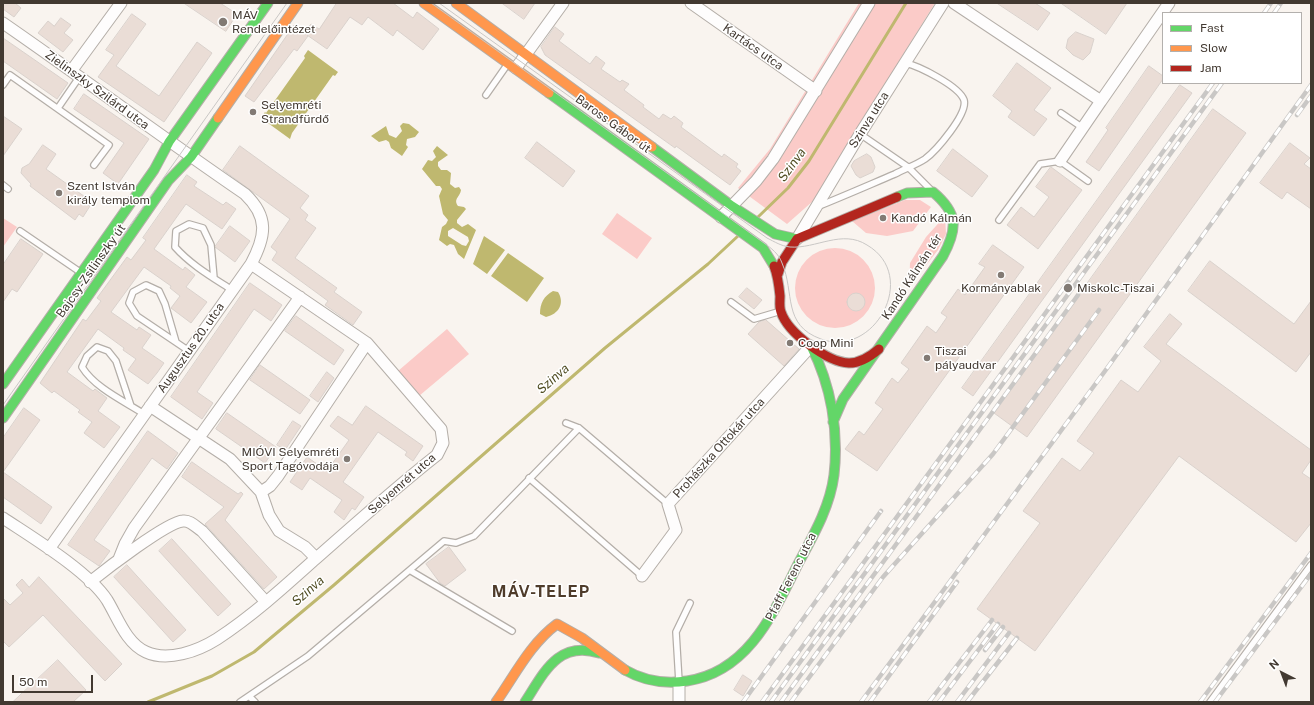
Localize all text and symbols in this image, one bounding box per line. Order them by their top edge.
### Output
place label: MÁV Rendelőintézet [232,8,316,36]
legend [1162,12,1302,84]
marker: MÁV Rendelőintézet [217,16,229,28]
street label: Kartács utca [720,21,786,73]
text: Fast [1200,21,1224,35]
text: Slow [1200,41,1227,55]
street label: Zielinszky Szilárd utca [42,47,152,133]
text: Jam [1200,61,1222,75]
street label: Szinva utca [846,89,892,151]
street label: Baross Gábor út [572,92,654,156]
place label: Selyemréti Strandfürdő [261,98,329,126]
marker: Selyemréti Strandfürdő [248,107,258,117]
water label: Szinva [775,145,809,185]
place label: Szent István király templom [67,179,150,207]
marker: Szent István király templom [54,188,64,198]
place label: Kandó Kálmán [891,211,972,225]
marker: Kandó Kálmán [878,213,888,223]
street label: Bajcsy-Zsilinszky út [53,221,129,321]
street label: Kandó Kálmán tér [879,231,945,323]
marker: Kormányablak [996,270,1006,280]
place label: Kormányablak [961,281,1041,295]
place label: Miskolc-Tiszai [1077,281,1154,295]
marker: Miskolc-Tiszai [1062,282,1074,294]
street label: Augusztus 20. utca [155,300,227,396]
place label: Coop Mini [798,336,853,350]
marker: Coop Mini [785,338,795,348]
place label: Tiszai pályaudvar [935,344,996,372]
marker: Tiszai pályaudvar [922,353,932,363]
water label: Szinva [534,361,572,397]
street label: Prohászka Ottokár utca [670,395,768,501]
place label: MIÓVI Selyemréti Sport Tagóvodája [242,445,339,473]
street label: Selyemrét utca [365,451,439,517]
marker: MIÓVI Selyemréti Sport Tagóvodája [342,454,352,464]
street label: Pfaff Ferenc utca [763,530,819,624]
water label: Szinva [289,573,327,609]
district label: MÁV-TELEP [492,582,590,602]
north arrow [1262,653,1302,693]
text: N [1267,657,1281,671]
scale bar [14,667,95,693]
text: 50 m [19,675,47,689]

